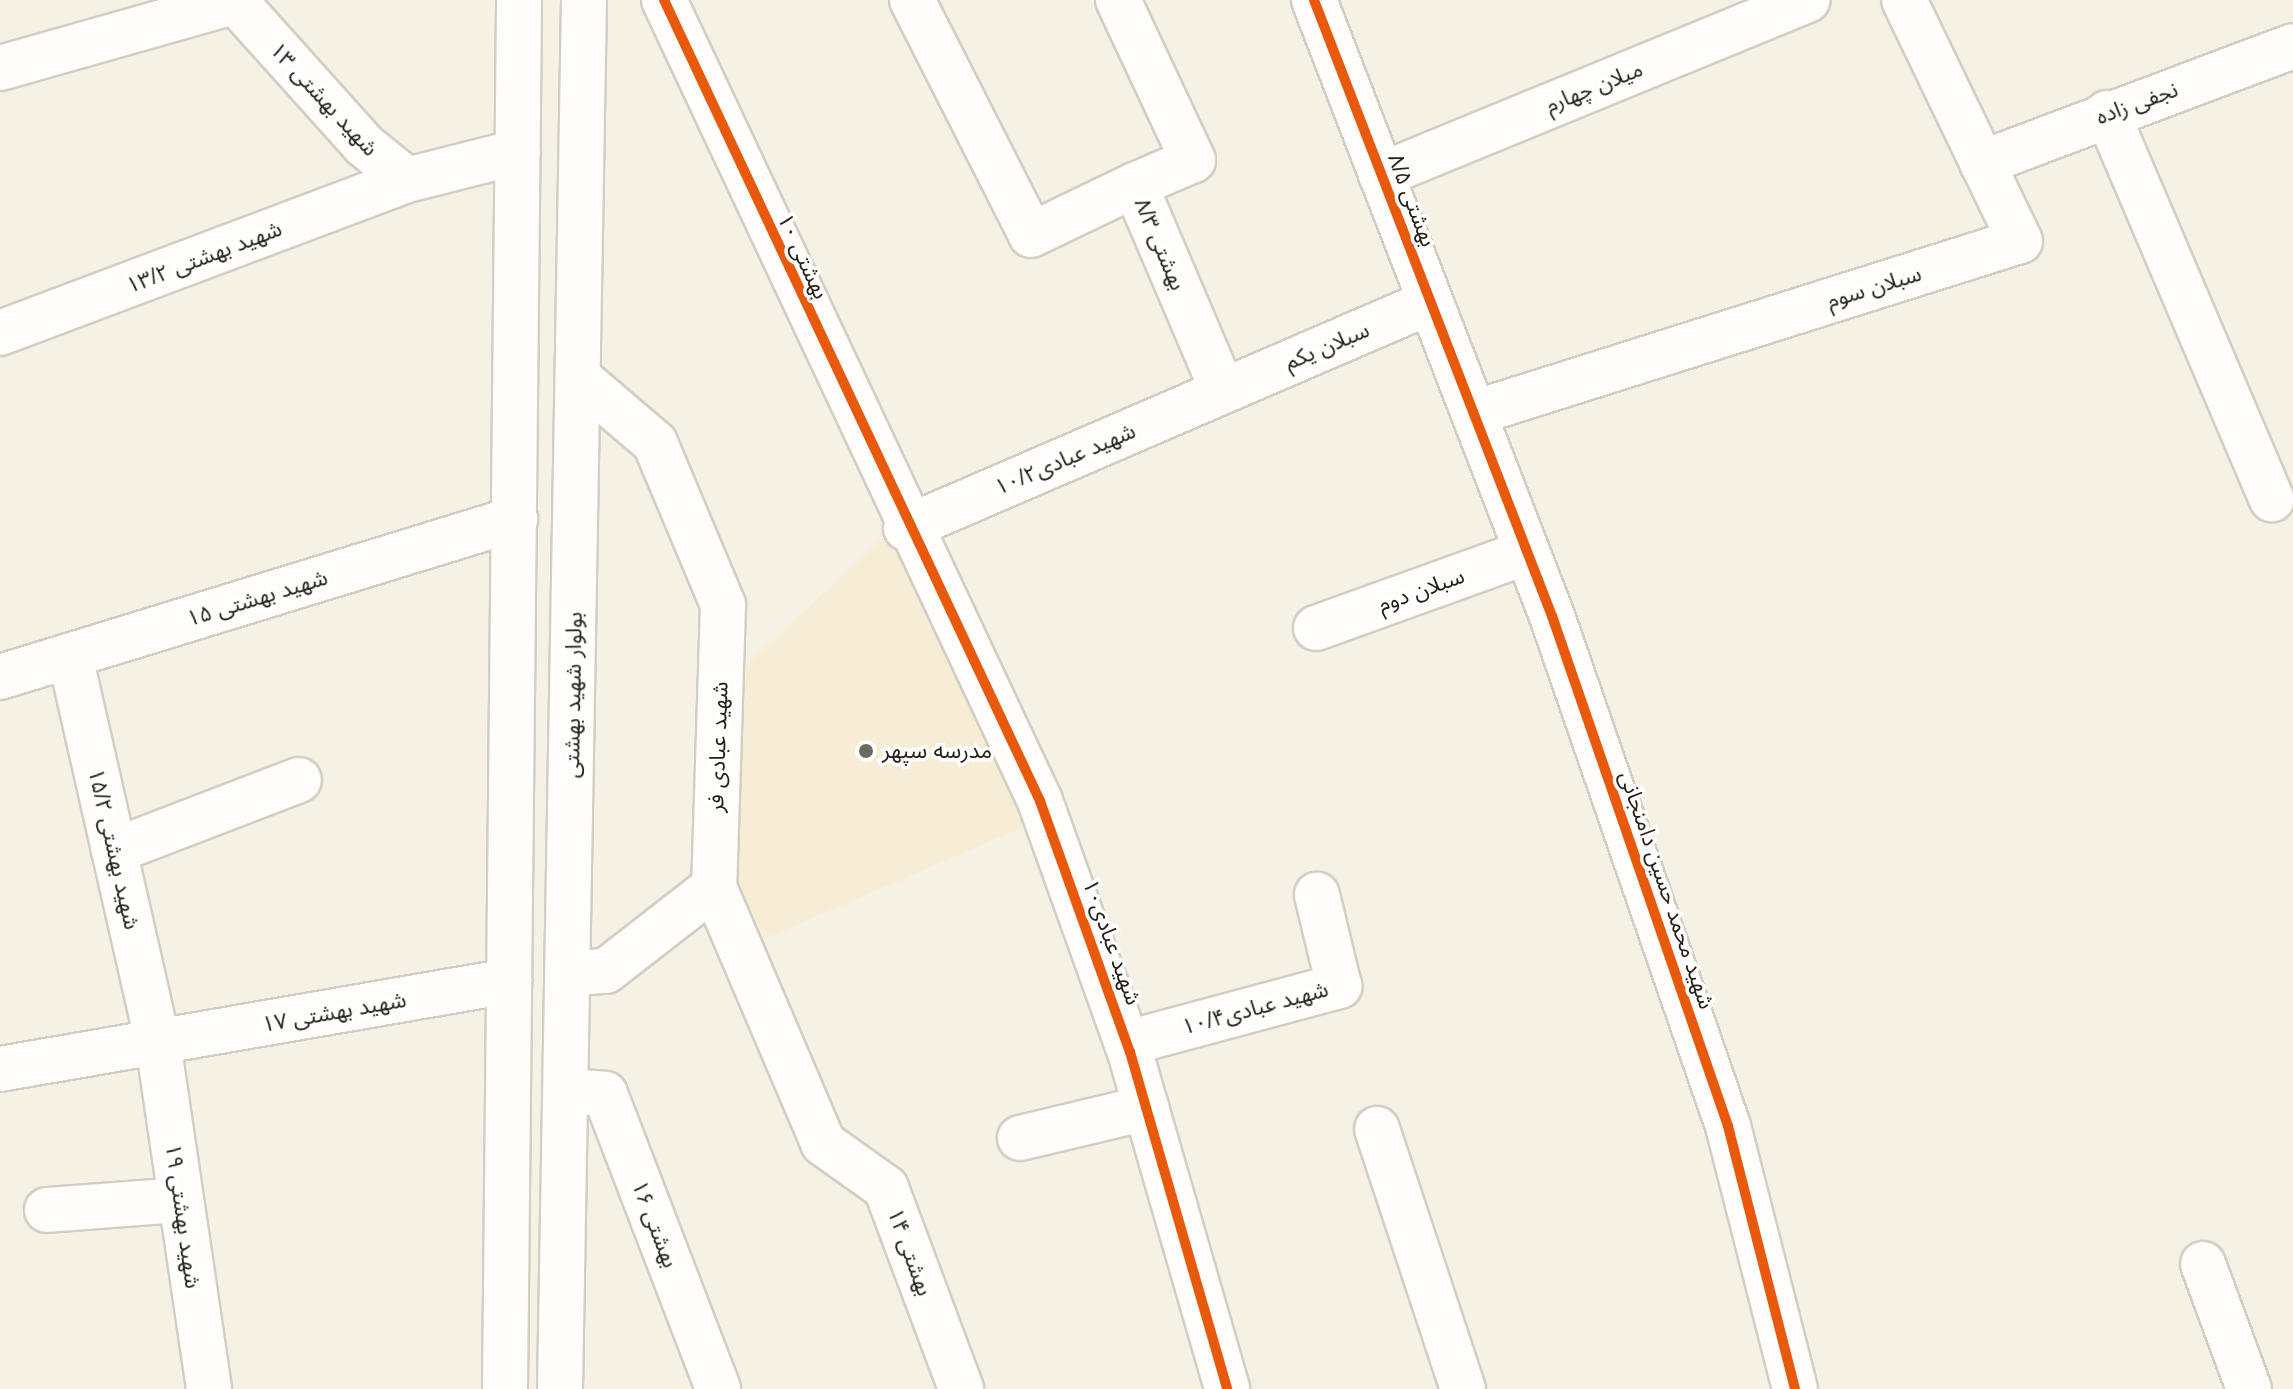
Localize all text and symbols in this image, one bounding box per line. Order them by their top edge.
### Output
street label: شهید بهشتی ۱۳ [265,37,383,161]
street label: میلان چهارم [1542,56,1646,118]
street label: نجفی زاده [2092,76,2182,130]
street label: بهشتی ۸/۵ [1382,150,1442,250]
street label: بهشتی ۸/۳ [1129,194,1191,294]
street label: بهشتی ۱۰ [772,209,834,303]
street label: شهید بهشتی ۱۳/۲ [122,215,286,299]
street label: سبلان سوم [1824,260,1924,314]
street label: سبلان یکم [1281,316,1373,376]
street label: شهید عبادی۱۰/۲ [991,417,1139,501]
street label: سبلان دوم [1374,562,1468,618]
street label: شهید بهشتی ۱۵ [183,564,331,632]
street label: بولوار شهید بهشتی [558,612,588,778]
street label: شهید عبادی فر [703,681,733,813]
place label: مدرسه سپهر [882,738,992,764]
marker: مدرسه سپهر [857,742,875,760]
street label: شهید بهشتی ۱۵/۲ [83,766,145,932]
street label: شهید محمد حسین دامنجانی [1614,768,1720,1012]
street label: شهید عبادی۱۰ [1077,876,1147,1008]
street label: شهید عبادی۱۰/۴ [1179,976,1331,1040]
street label: شهید بهشتی ۱۷ [260,986,408,1038]
street label: شهید بهشتی ۱۹ [160,1142,206,1290]
street label: بهشتی ۱۶ [626,1177,684,1271]
street label: بهشتی ۱۴ [882,1205,938,1299]

